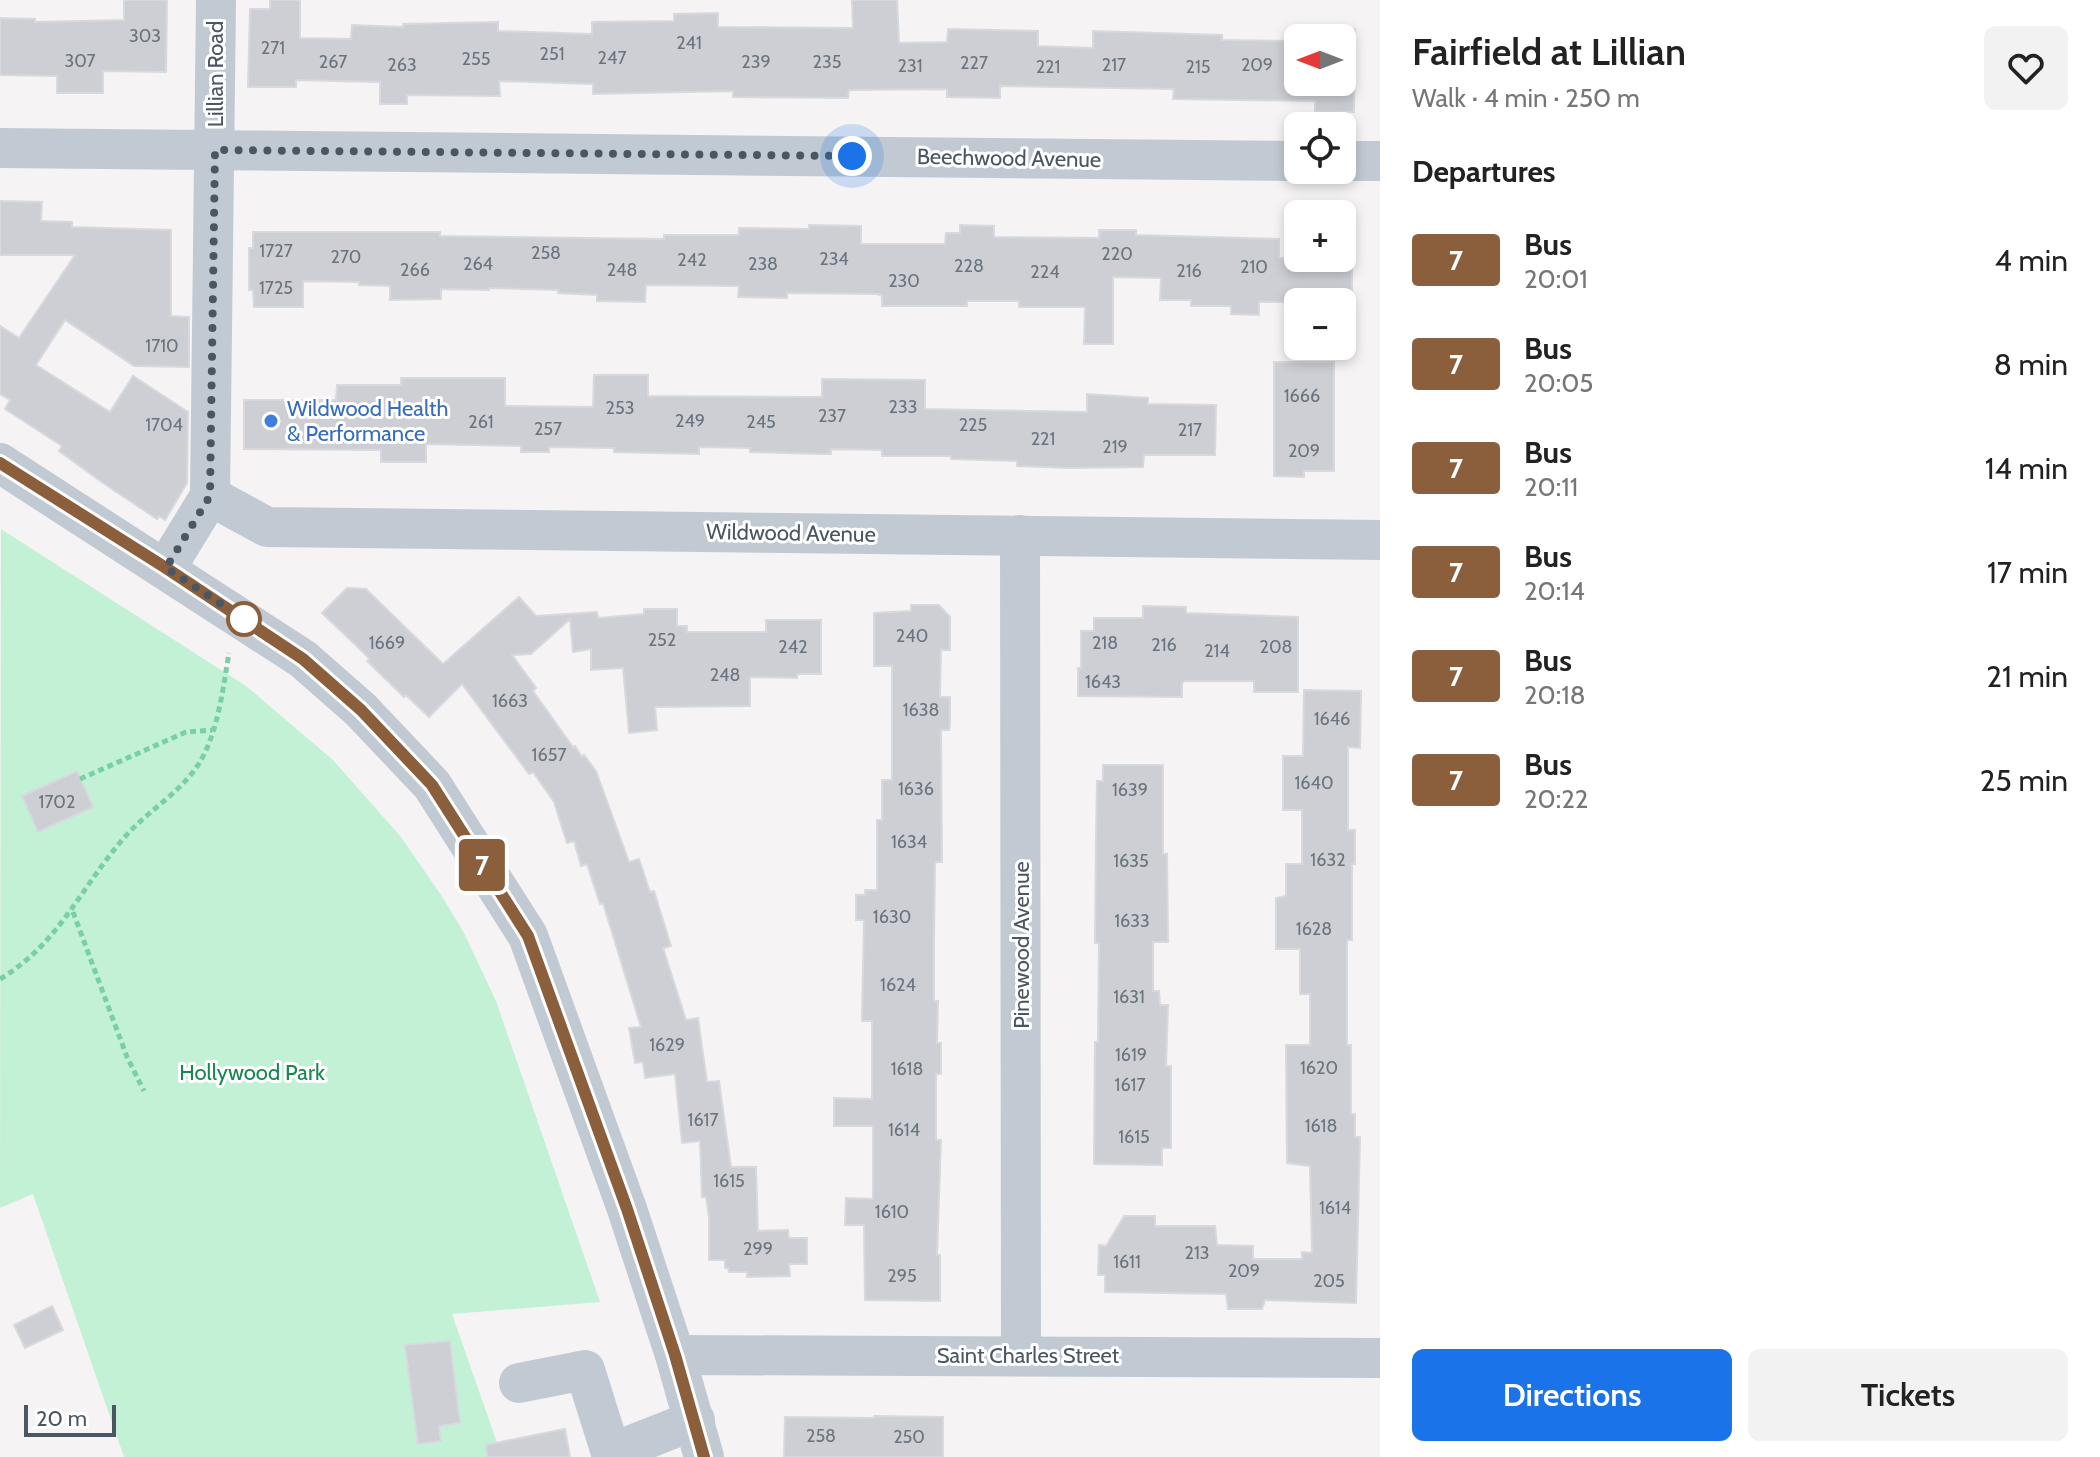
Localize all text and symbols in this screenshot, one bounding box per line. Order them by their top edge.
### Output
street label: Lillian Road [202,21,229,127]
north arrow [1284,24,1356,96]
map controls [1284,24,1356,360]
house number: 303 [129,25,161,47]
button: heart [1984,26,2068,110]
text: Fairfield at Lillian [1412,28,1686,75]
house number: 241 [676,32,702,54]
house number: 271 [261,37,285,59]
house number: 251 [539,43,565,65]
house number: 247 [598,47,626,69]
house number: 255 [462,48,490,70]
house number: 307 [64,50,96,72]
house number: 267 [319,51,347,73]
house number: 239 [741,51,771,73]
house number: 235 [813,51,841,73]
house number: 227 [960,52,988,74]
house number: 263 [387,54,417,76]
house number: 217 [1102,54,1126,76]
house number: 209 [1241,54,1273,76]
house number: 231 [897,55,923,77]
house number: 221 [1036,56,1060,78]
house number: 215 [1185,56,1211,78]
text: Walk · 4 min · 250 m [1412,82,1640,114]
button: locate [1284,112,1356,184]
your location [832,136,872,176]
street label: Beechwood Avenue [917,143,1101,173]
text: Departures [1412,153,1556,190]
button: + [1284,200,1356,272]
text: Bus [1524,226,1572,263]
house number: 1727 [259,240,293,262]
house number: 258 [531,242,561,264]
text: 4 min [1994,242,2068,279]
house number: 220 [1101,243,1133,265]
text: 7 [1449,243,1463,277]
house number: 270 [331,246,361,268]
house number: 234 [819,248,849,270]
house number: 242 [677,249,707,271]
house number: 264 [463,253,493,275]
house number: 238 [748,253,778,275]
house number: 228 [954,255,984,277]
house number: 210 [1240,256,1268,278]
house number: 266 [400,259,430,281]
house number: 248 [607,259,637,281]
house number: 216 [1176,260,1202,282]
house number: 224 [1030,261,1060,283]
text: 20:01 [1524,263,1588,295]
house number: 230 [888,270,920,292]
house number: 1725 [259,277,293,299]
button: − [1284,288,1356,360]
text: Bus [1524,330,1572,367]
house number: 1710 [145,335,179,357]
text: 8 min [1994,346,2068,383]
text: 7 [1449,347,1463,381]
text: 20:05 [1524,367,1593,399]
house number: 1666 [1284,385,1320,407]
place label: Wildwood Health & Performance [287,395,448,447]
house number: 233 [889,396,917,418]
house number: 253 [606,397,634,419]
house number: 237 [818,405,846,427]
house number: 249 [675,410,705,432]
house number: 261 [468,411,494,433]
house number: 245 [746,411,776,433]
marker: Wildwood Health & Performance [262,412,280,430]
house number: 1704 [145,414,183,436]
house number: 225 [959,414,987,436]
house number: 257 [534,418,562,440]
house number: 217 [1178,419,1202,441]
house number: 221 [1031,428,1055,450]
text: Bus [1524,434,1572,471]
house number: 219 [1102,436,1128,458]
house number: 209 [1288,440,1320,462]
text: 14 min [1985,450,2068,487]
text: 7 [1449,451,1463,485]
text: 20:11 [1524,471,1578,503]
street label: Wildwood Avenue [706,518,876,548]
text: Bus [1524,538,1572,575]
text: 17 min [1987,554,2068,591]
text: 7 [1449,555,1463,589]
text: 20:14 [1524,575,1585,607]
unlabelled marker [227,602,261,636]
house number: 240 [896,625,928,647]
house number: 252 [648,629,676,651]
house number: 1669 [369,632,405,654]
house number: 218 [1092,632,1118,654]
house number: 216 [1151,634,1177,656]
house number: 242 [778,636,808,658]
house number: 208 [1260,636,1292,658]
house number: 214 [1204,640,1230,662]
text: Bus [1524,642,1572,679]
text: 21 min [1986,658,2068,695]
text: 7 [1449,659,1463,693]
house number: 248 [710,664,740,686]
house number: 1643 [1085,671,1121,693]
text: 20:18 [1524,679,1585,711]
house number: 1663 [492,690,528,712]
house number: 1638 [903,699,939,721]
house number: 1646 [1314,708,1350,730]
house number: 1657 [532,744,566,766]
text: Bus [1524,746,1572,783]
text: 25 min [1980,762,2068,799]
text: 7 [1449,763,1463,797]
house number: 1640 [1294,772,1334,794]
house number: 1636 [898,778,934,800]
house number: 1639 [1112,779,1148,801]
text: 20:22 [1524,783,1588,815]
house number: 1702 [39,791,75,813]
house number: 1634 [891,831,927,853]
line badge: 7 [456,839,508,891]
text: 7 [475,848,489,882]
house number: 1632 [1310,849,1346,871]
house number: 1635 [1113,850,1149,872]
street label: Pinewood Avenue [1008,861,1035,1029]
house number: 1630 [873,906,911,928]
house number: 1633 [1114,910,1150,932]
house number: 1628 [1296,918,1332,940]
house number: 1624 [880,974,916,996]
house number: 1631 [1113,986,1145,1008]
house number: 1629 [649,1034,685,1056]
house number: 1619 [1115,1044,1147,1066]
house number: 1620 [1300,1057,1338,1079]
house number: 1618 [891,1058,923,1080]
park label: Hollywood Park [179,1059,325,1086]
house number: 1617 [1115,1074,1145,1096]
house number: 1617 [688,1109,718,1131]
house number: 1618 [1305,1115,1337,1137]
house number: 1614 [888,1119,920,1141]
house number: 1615 [1118,1126,1150,1148]
house number: 1615 [713,1170,745,1192]
house number: 1614 [1319,1197,1351,1219]
house number: 1610 [875,1201,909,1223]
house number: 299 [743,1238,773,1260]
house number: 213 [1184,1242,1210,1264]
house number: 1611 [1113,1251,1141,1273]
house number: 209 [1228,1260,1260,1282]
house number: 295 [887,1265,917,1287]
house number: 205 [1313,1270,1345,1292]
street label: Saint Charles Street [937,1342,1120,1369]
button: Directions [1412,1349,1732,1441]
button: Tickets [1748,1349,2068,1441]
scale bar [24,1401,116,1437]
text: 20 m [36,1405,87,1432]
house number: 258 [806,1425,836,1447]
house number: 250 [893,1426,925,1448]

